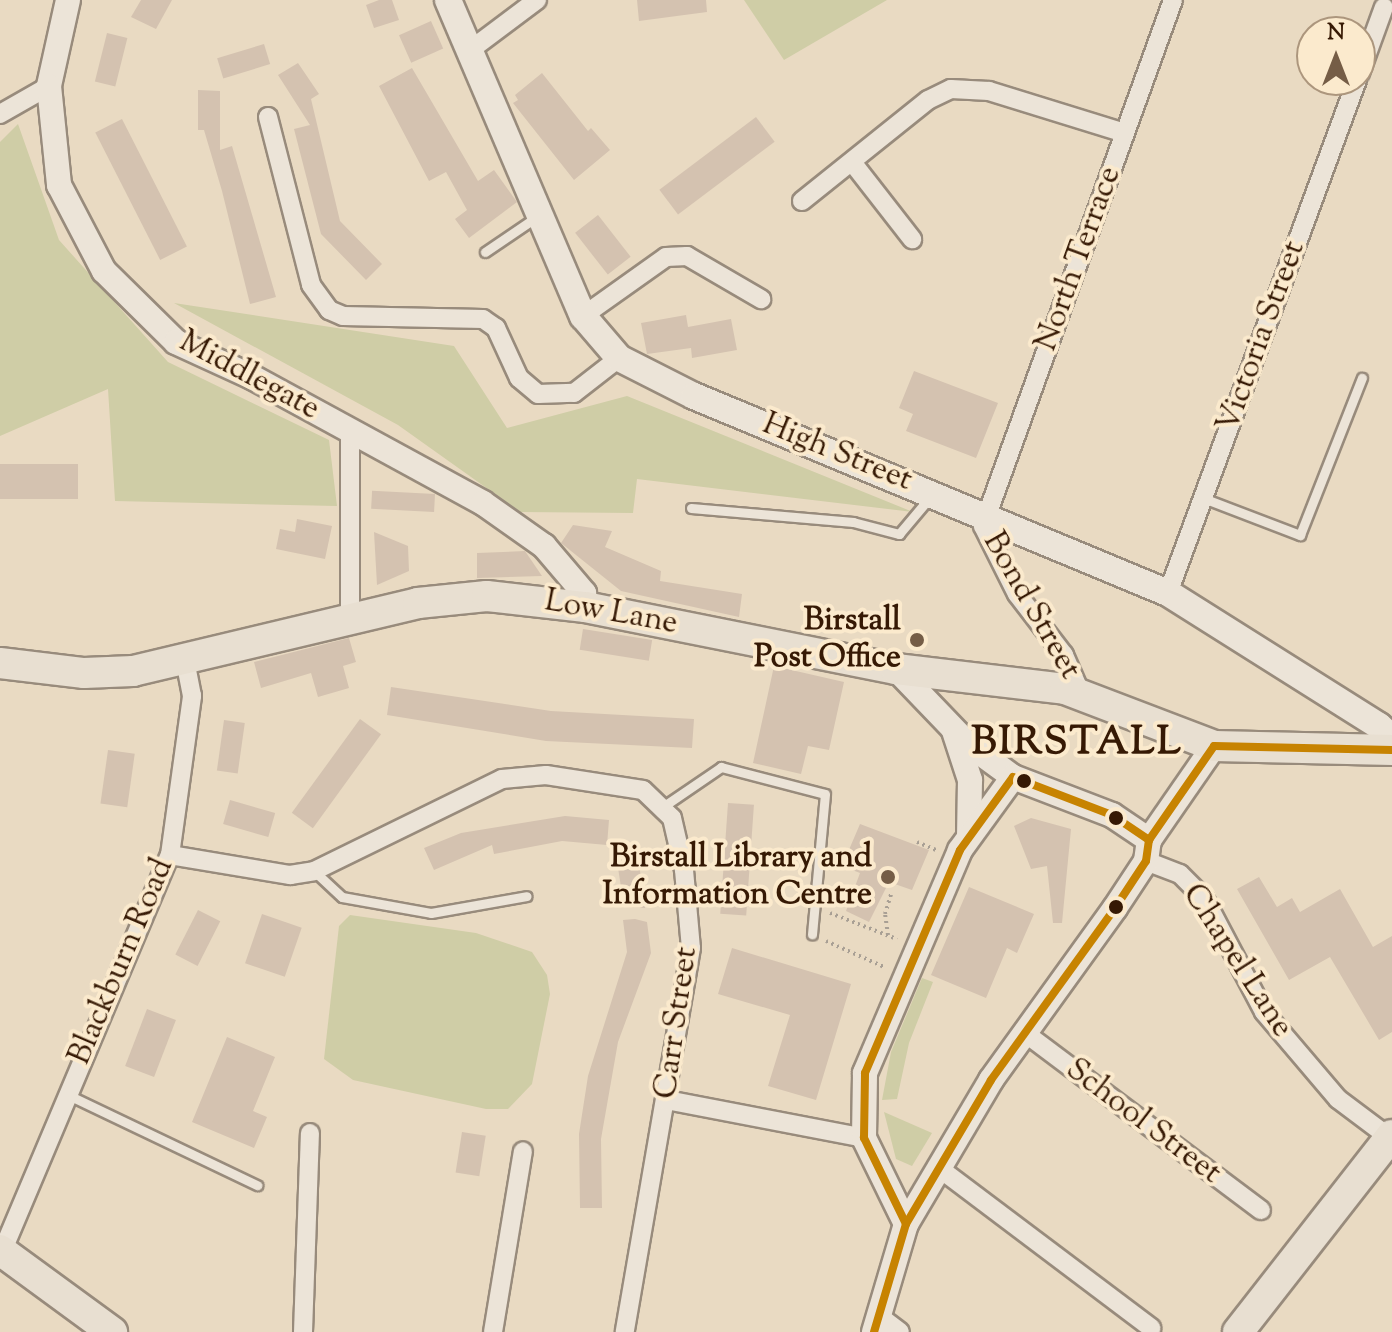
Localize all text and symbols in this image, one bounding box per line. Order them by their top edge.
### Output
north arrow [1296,16,1376,96]
text: N [1327,18,1345,50]
street label: North Terrace [1028,162,1130,356]
street label: Victoria Street [1210,236,1314,438]
street label: Middlegate [172,323,326,429]
street label: High Street [757,406,917,500]
street label: Bond Street [973,525,1089,687]
street label: Low Lane [542,582,680,644]
place label: Birstall Post Office [754,603,901,678]
marker: Birstall Post Office [908,631,926,649]
district label: BIRSTALL [971,720,1183,768]
unlabelled marker [1016,773,1032,789]
unlabelled marker [1108,810,1124,826]
place label: Birstall Library and Information Centre [602,840,872,915]
street label: Blackburn Road [61,853,183,1071]
marker: Birstall Library and Information Centre [879,868,897,886]
street label: Chapel Lane [1173,877,1301,1045]
unlabelled marker [1108,899,1124,915]
street label: Carr Street [647,945,707,1101]
street label: School Street [1058,1051,1228,1193]

